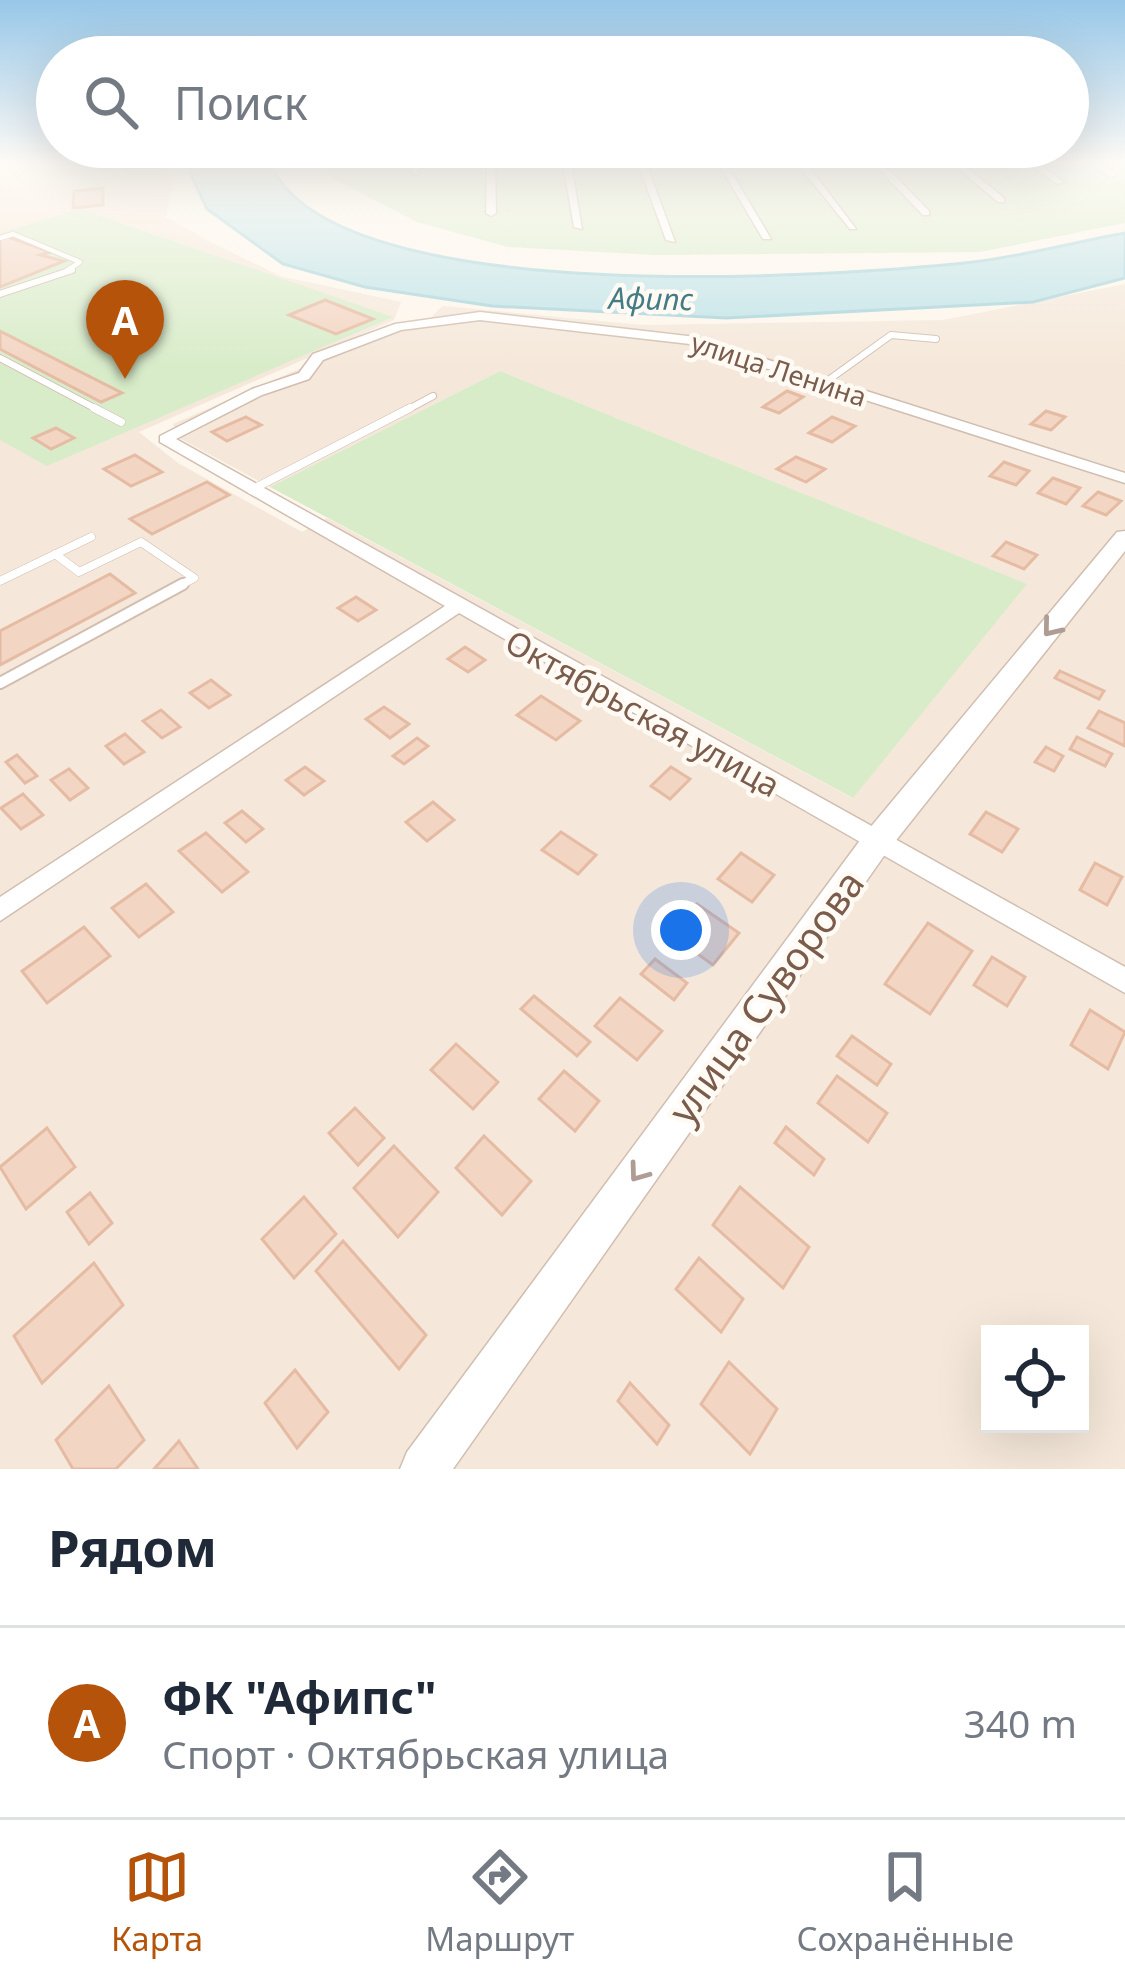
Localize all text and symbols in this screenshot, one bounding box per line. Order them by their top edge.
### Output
search box [36,36,1089,168]
icon: search [78,69,144,135]
text: Поиск [174,72,308,133]
water label: Афипс [606,277,694,319]
pin: A [86,280,164,379]
street label: улица Ленина [687,323,871,415]
one-way arrow [1044,614,1065,636]
street label: Октябрьская улица [498,619,788,807]
street label: улица Суворова [655,859,875,1133]
your location [651,900,711,960]
one-way arrow [630,1160,652,1181]
map controls [981,1325,1089,1433]
button: locate [981,1325,1089,1433]
text: Рядом [48,1512,217,1582]
text: ФК "Афипс" [162,1666,437,1727]
text: A [74,1696,101,1749]
text: 340 m [963,1696,1077,1749]
text: Спорт · Октябрьская улица [162,1727,669,1780]
tab: Карта [111,1844,203,1961]
tab: Маршрут [425,1844,574,1961]
tab: Сохранённые [796,1844,1014,1961]

